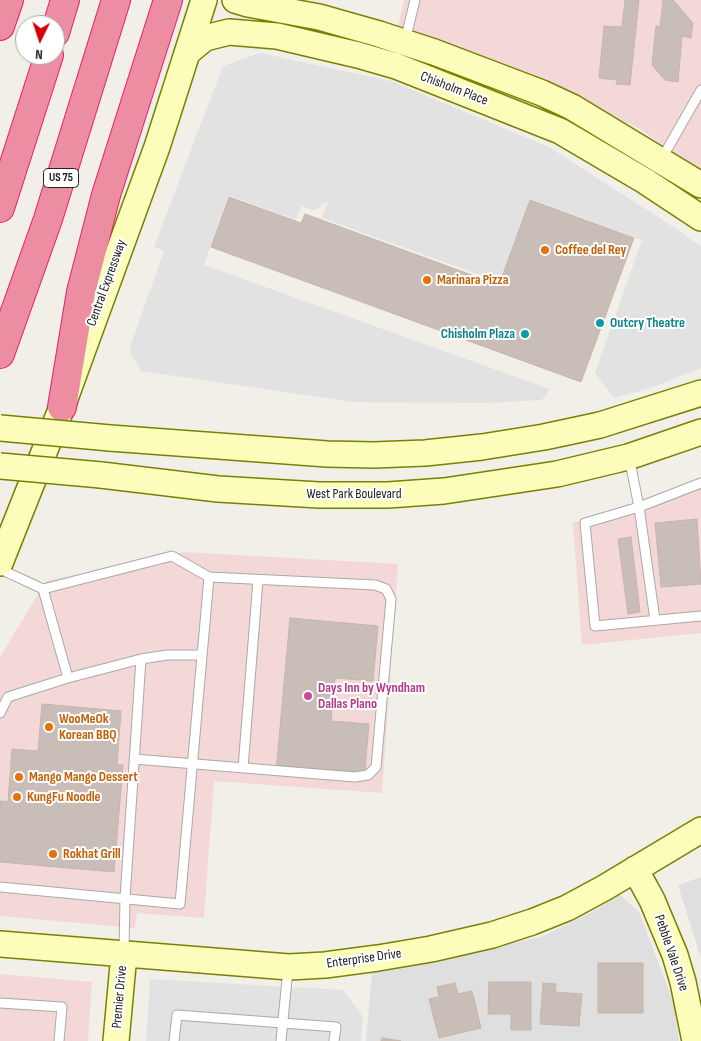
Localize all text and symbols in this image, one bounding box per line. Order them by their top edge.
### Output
north arrow [15,15,65,65]
text: N [35,46,43,63]
street label: Chisholm Place [418,68,490,110]
road number: US 75 [44,168,78,188]
street label: Central Expressway [84,237,130,329]
place label: Coffee del Rey [555,242,626,258]
marker: Coffee del Rey [539,244,551,256]
place label: Marinara Pizza [437,272,508,288]
marker: Marinara Pizza [421,274,433,286]
place label: Outcry Theatre [610,315,685,331]
marker: Outcry Theatre [594,317,606,329]
place label: Chisholm Plaza [441,326,515,342]
marker: Chisholm Plaza [519,328,531,340]
street label: West Park Boulevard [307,486,401,502]
place label: Days Inn by Wyndham Dallas Plano [318,680,425,712]
marker: Days Inn by Wyndham Dallas Plano [302,690,314,702]
place label: WooMeOk Korean BBQ [59,711,117,744]
marker: WooMeOk Korean BBQ [43,721,55,733]
place label: Mango Mango Dessert [29,769,138,785]
marker: Mango Mango Dessert [13,771,25,783]
place label: KungFu Noodle [27,789,101,805]
marker: KungFu Noodle [11,791,23,803]
place label: Rokhat Grill [63,846,121,862]
marker: Rokhat Grill [47,848,59,860]
street label: Pebble Vale Drive [650,913,692,993]
street label: Enterprise Drive [325,945,403,973]
street label: Premier Drive [109,965,131,1029]

